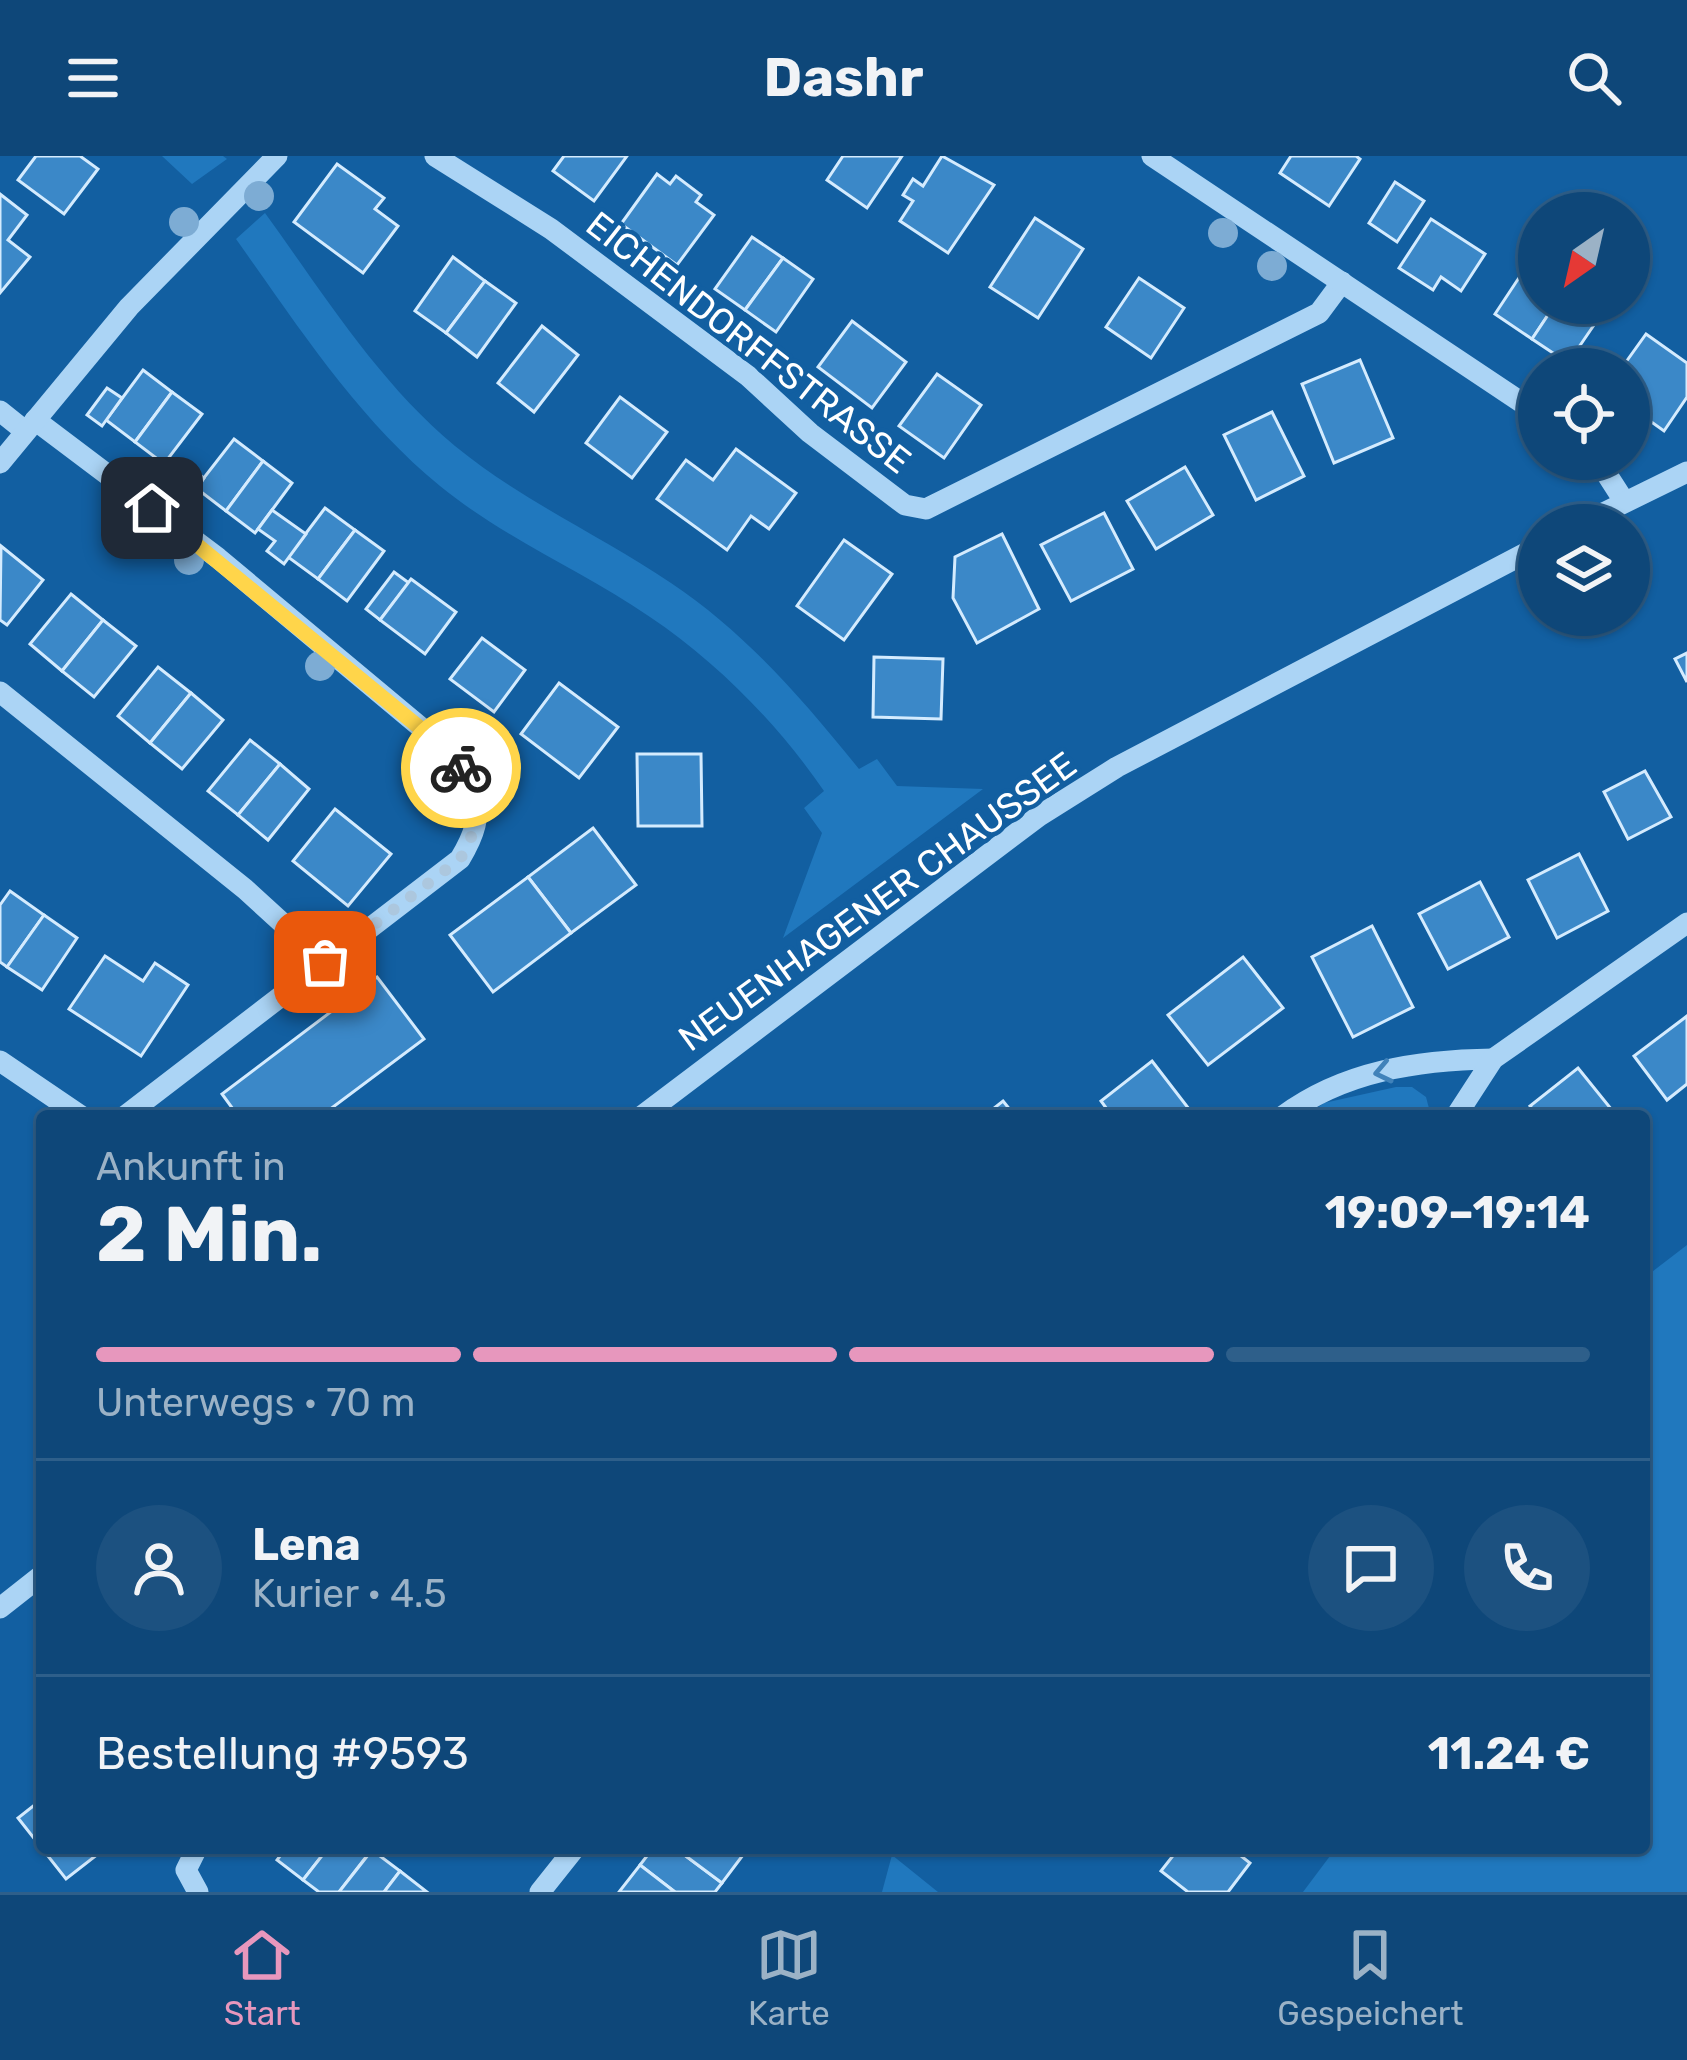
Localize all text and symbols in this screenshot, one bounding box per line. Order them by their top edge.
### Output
icon: menu [60,45,126,111]
icon: search [1561,45,1627,111]
text: Dashr [763,46,924,110]
north arrow [1518,192,1650,324]
map controls [1518,192,1650,636]
street label: EICHENDORFFSTRASSE [578,202,919,482]
button: locate [1518,348,1650,480]
pin [101,457,203,559]
icon: home [119,475,185,541]
button: layers [1518,504,1650,636]
courier [401,708,521,828]
icon: bike [428,735,494,801]
street label: NEUENHAGENER CHAUSSEE [670,743,1084,1060]
pin [274,911,376,1013]
icon: bag [292,929,358,995]
one-way arrow [1373,1058,1393,1083]
text: Ankunft in [96,1144,286,1190]
text: 19:09–19:14 [1325,1186,1590,1239]
text: 2 Min. [96,1188,323,1281]
text: Unterwegs · 70 m [96,1380,415,1426]
button: person [96,1505,222,1631]
button: chat [1308,1505,1434,1631]
button: phone [1464,1505,1590,1631]
text: Lena [252,1518,361,1571]
text: Kurier · 4.5 [252,1571,447,1617]
text: Bestellung #9593 [96,1727,469,1780]
text: 11.24 € [1428,1727,1590,1780]
tab: Start [224,1922,301,2033]
tab: Karte [748,1922,830,2033]
tab: Gespeichert [1277,1922,1463,2033]

